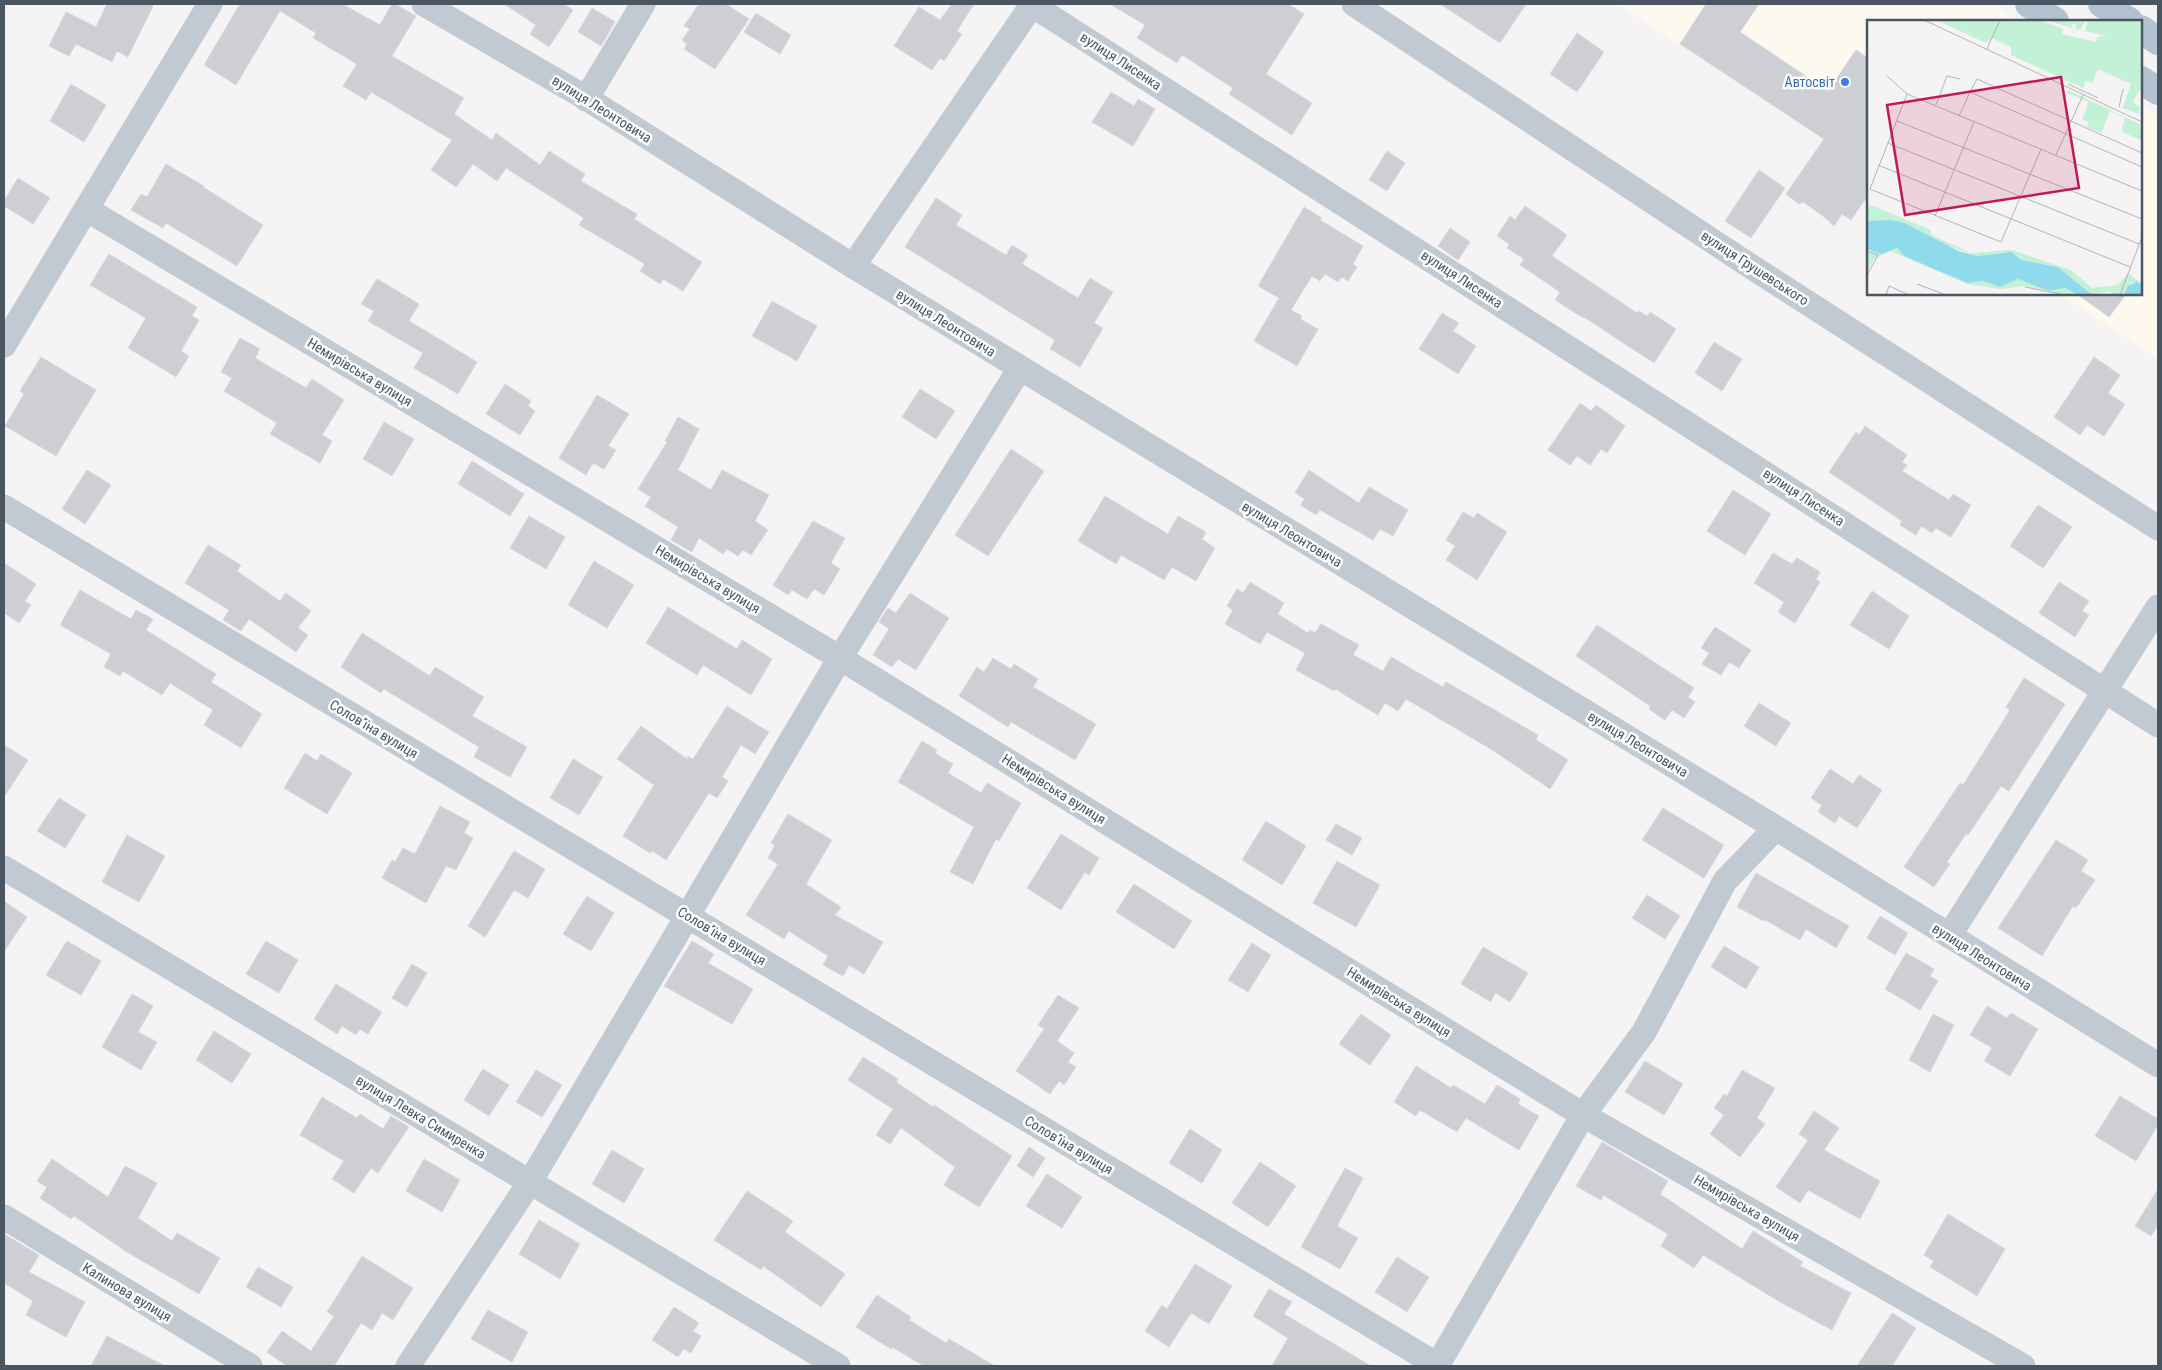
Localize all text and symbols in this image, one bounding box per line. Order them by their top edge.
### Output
inset map [1867,20,2142,295]
street label: вулиця Лисенка [1077,29,1165,93]
street label: вулиця Леонтовича [549,72,655,146]
place label: Автосвіт [1785,74,1835,90]
marker: Автосвіт [1839,76,1851,88]
street label: вулиця Грушевського [1698,227,1812,309]
street label: вулиця Лисенка [1418,247,1506,311]
street label: вулиця Леонтовича [893,286,999,360]
street label: Немирівська вулиця [305,334,415,410]
street label: вулиця Лисенка [1760,465,1848,529]
street label: вулиця Леонтовича [1239,498,1345,570]
street label: Немирівська вулиця [653,541,763,617]
street label: Соловʼїна вулиця [327,696,421,762]
street label: вулиця Леонтовича [1585,708,1691,780]
street label: Немирівська вулиця [999,751,1109,827]
street label: Соловʼїна вулиця [675,903,769,969]
street label: вулиця Леонтовича [1929,920,2035,994]
street label: Немирівська вулиця [1344,964,1454,1040]
street label: вулиця Левка Симиренка [353,1072,489,1162]
street label: Соловʼїна вулиця [1022,1112,1116,1178]
street label: Немирівська вулиця [1691,1171,1803,1245]
street label: Калинова вулиця [80,1259,174,1325]

